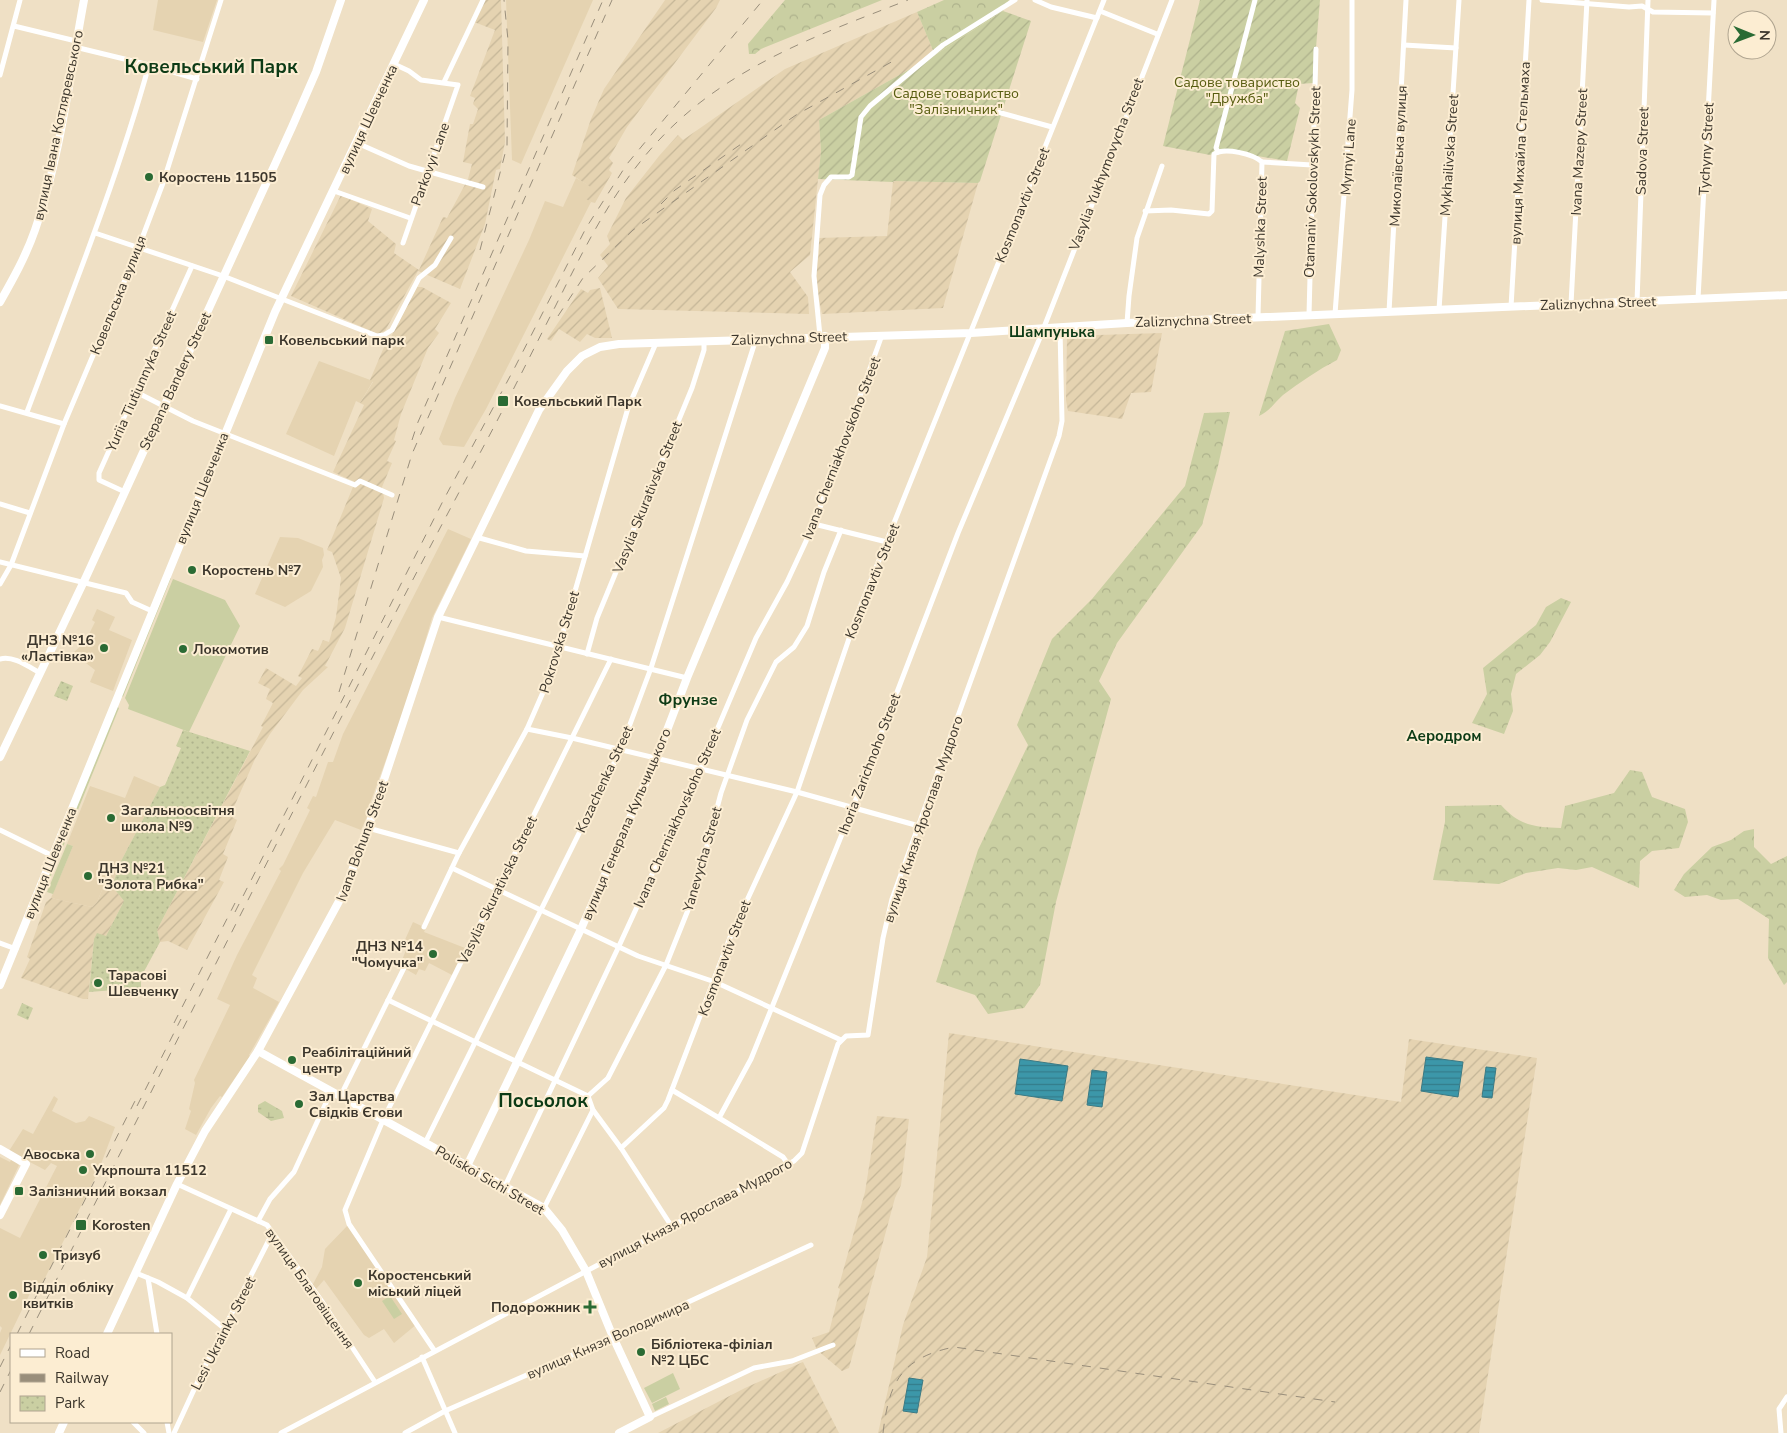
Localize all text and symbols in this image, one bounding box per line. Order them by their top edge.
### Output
north arrow [1727,10,1777,60]
street label: вулиця Івана Котляревського [29,28,88,222]
text: N [1755,30,1774,41]
district label: Ковельський Парк [124,54,298,80]
street label: вулиця Шевченка [335,61,402,177]
street label: вулиця Михайла Стельмаха [1506,61,1535,245]
park label: Садове товариство "Дружба" [1174,73,1300,108]
street label: Vasylia Yukhymovycha Street [1064,75,1148,254]
park label: Садове товариство "Залізничник" [893,84,1019,119]
street label: Миколаївська вулиця [1385,85,1412,227]
street label: Otamaniv Sokolovskykh Street [1300,86,1325,278]
street label: Ivana Mazepy Street [1567,88,1592,216]
street label: Mykhailivska Street [1436,93,1463,217]
street label: Tychyny Street [1695,102,1718,196]
street label: Sadova Street [1631,107,1654,195]
street label: Myrnyi Lane [1336,118,1361,196]
street label: Parkovyi Lane [407,120,454,208]
street label: Kosmonavtiv Street [991,145,1054,266]
place label: Коростень 11505 [159,168,277,187]
marker: Коростень 11505 [143,171,155,183]
street label: Malyshka Street [1249,176,1272,278]
street label: Ковельська вулиця [86,233,151,358]
street label: Zaliznychna Street [1540,292,1656,315]
street label: Yuriia Tiutiunnyka Street [101,308,181,456]
street label: Stepana Bandery Street [135,309,216,453]
street label: Zaliznychna Street [1135,309,1251,332]
district label: Шампунька [1009,322,1095,342]
street label: Zaliznychna Street [731,327,847,350]
place label: Ковельський парк [279,331,404,350]
marker: Ковельський парк [263,334,275,346]
street label: Ivana Cherniakhovskoho Street [798,354,885,542]
place label: Ковельський Парк [514,392,642,411]
marker: Ковельський Парк [496,394,510,408]
street label: Vasylia Skurativska Street [608,418,687,577]
street label: вулиця Шевченка [171,430,234,547]
street label: Kosmonavtiv Street [841,521,904,642]
place label: Коростень №7 [202,561,301,580]
marker: Коростень №7 [186,564,198,576]
street label: Pokrovska Street [535,589,584,696]
place label: ДНЗ №16 «Ластівка» [21,631,94,666]
place label: Локомотив [193,640,269,659]
marker: ДНЗ №16 «Ластівка» [98,642,110,654]
marker: Локомотив [177,643,189,655]
district label: Фрунзе [658,689,718,711]
street label: Ihoria Zarichnoho Street [834,691,905,838]
street label: вулиця Князя Ярослава Мудрого [879,713,968,925]
street label: Kozachenka Street [571,723,638,836]
street label: вулиця Генерала Кульчицького [577,725,676,923]
street label: Ivana Cherniakhovskoho Street [629,726,726,911]
district label: Аеродром [1406,726,1482,746]
street label: Ivana Bohuna Street [332,778,393,904]
place label: Загальноосвітня школа №9 [121,801,235,836]
street label: Yanevycha Street [678,804,727,915]
street label: вулиця Шевченка [19,805,82,922]
marker: Загальноосвітня школа №9 [105,812,117,824]
street label: Vasylia Skurativska Street [453,813,542,968]
place label: ДНЗ №21 "Золота Рибка" [98,859,204,894]
marker: ДНЗ №21 "Золота Рибка" [82,870,94,882]
street label: Kosmonavtiv Street [694,897,755,1019]
place label: ДНЗ №14 "Чомучка" [352,937,424,972]
marker: ДНЗ №14 "Чомучка" [427,948,439,960]
place label: Тарасові Шевченку [108,966,179,1001]
marker: Тарасові Шевченку [92,977,104,989]
place label: Реабілітаційний центр [302,1043,412,1078]
marker: Реабілітаційний центр [286,1054,298,1066]
place label: Зал Царства Свідків Єгови [309,1087,403,1122]
district label: Посьолок [498,1088,588,1114]
marker: Зал Царства Свідків Єгови [293,1098,305,1110]
street label: Poliskoi Sichi Street [432,1141,548,1220]
place label: Авоська [23,1145,80,1164]
marker: Авоська [84,1148,96,1160]
street label: вулиця Князя Ярослава Мудрого [595,1154,796,1273]
place label: Укрпошта 11512 [92,1161,207,1180]
marker: Укрпошта 11512 [77,1164,89,1176]
place label: Залізничний вокзал [29,1182,167,1201]
marker: Залізничний вокзал [13,1185,25,1197]
place label: Korosten [92,1216,150,1235]
marker: Korosten [74,1218,88,1232]
street label: вулиця Благовіщення [261,1224,358,1352]
place label: Тризуб [53,1246,101,1265]
marker: Тризуб [37,1249,49,1261]
place label: Коростенський міський ліцей [368,1266,471,1301]
street label: Lesi Ukrainky Street [187,1273,260,1393]
marker: Коростенський міський ліцей [352,1277,364,1289]
place label: Відділ обліку квитків [23,1278,114,1313]
marker: Відділ обліку квитків [7,1289,19,1301]
street label: вулиця Князя Володимира [524,1295,692,1384]
place label: Подорожник [491,1298,580,1317]
marker: Подорожник [584,1301,596,1313]
legend [10,1333,172,1423]
place label: Бібліотека-філіал №2 ЦБС [651,1335,773,1370]
text: Road [55,1343,90,1363]
marker: Бібліотека-філіал №2 ЦБС [635,1346,647,1358]
text: Railway [55,1368,109,1388]
text: Park [55,1393,85,1413]

